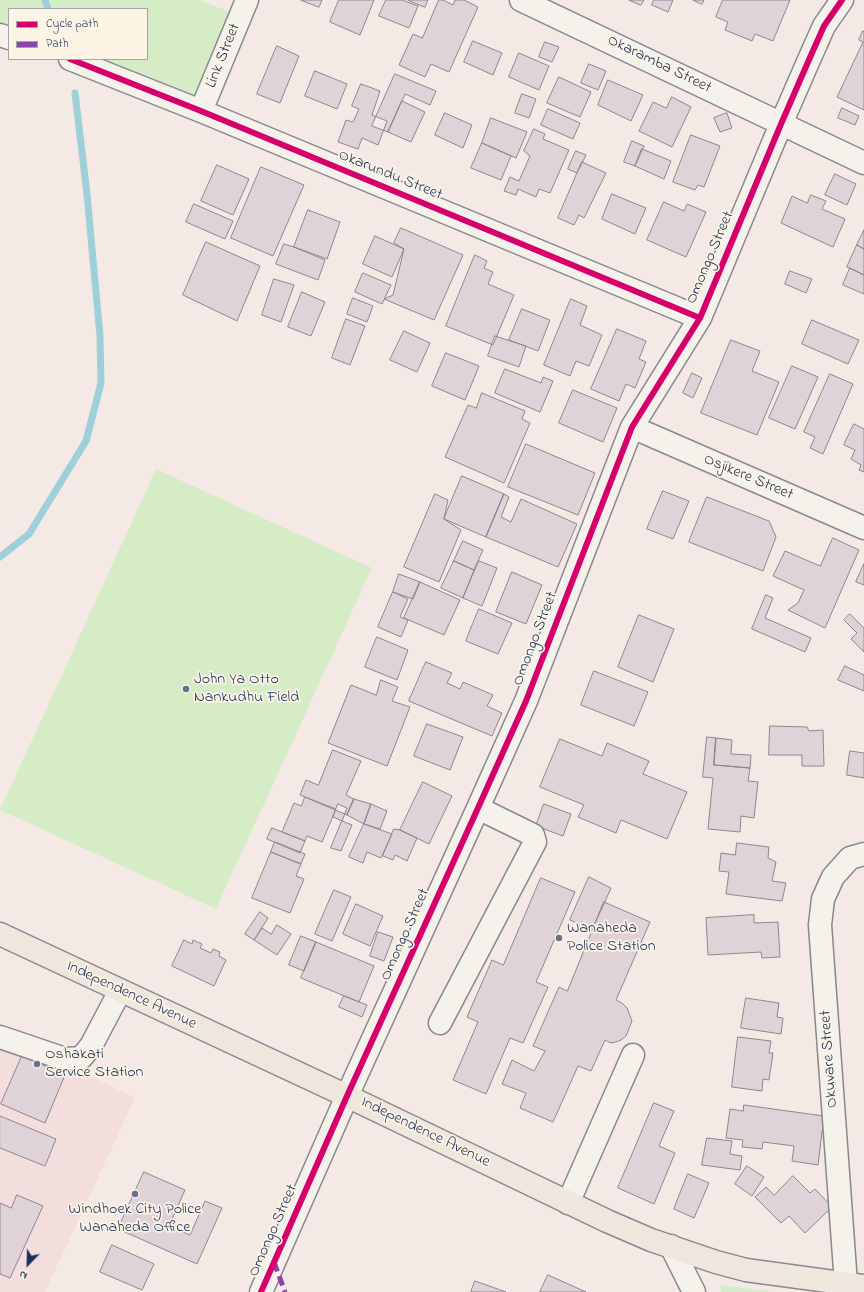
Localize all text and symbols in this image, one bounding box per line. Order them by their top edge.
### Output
legend [8,8,148,60]
text: Cycle path [46,15,98,33]
street label: Link Street [202,21,246,91]
street label: Okaramba Street [604,31,714,99]
text: Path [46,35,68,53]
street label: Okarundu Street [335,146,445,206]
street label: Omongo Street [683,209,739,307]
street label: Osjikere Street [700,451,796,505]
street label: Omongo Street [509,589,563,689]
place label: John Ya Otto Nankudhu Field [194,670,299,708]
marker: John Ya Otto Nankudhu Field [181,684,191,694]
street label: Omongo Street [377,886,435,984]
place label: Wanaheda Police Station [567,919,656,957]
marker: Wanaheda Police Station [554,933,564,943]
street label: Independence Avenue [63,957,199,1035]
street label: Okuvare Street [817,1010,843,1108]
place label: Oshakati Service Station [45,1045,143,1083]
marker: Oshakati Service Station [32,1059,42,1069]
street label: Independence Avenue [357,1093,493,1173]
street label: Omongo Street [245,1182,303,1280]
marker: Windhoek City Police Wanaheda Office [130,1189,140,1199]
place label: Windhoek City Police Wanaheda Office [69,1200,201,1238]
north arrow [8,1244,48,1284]
text: N [17,1266,30,1284]

